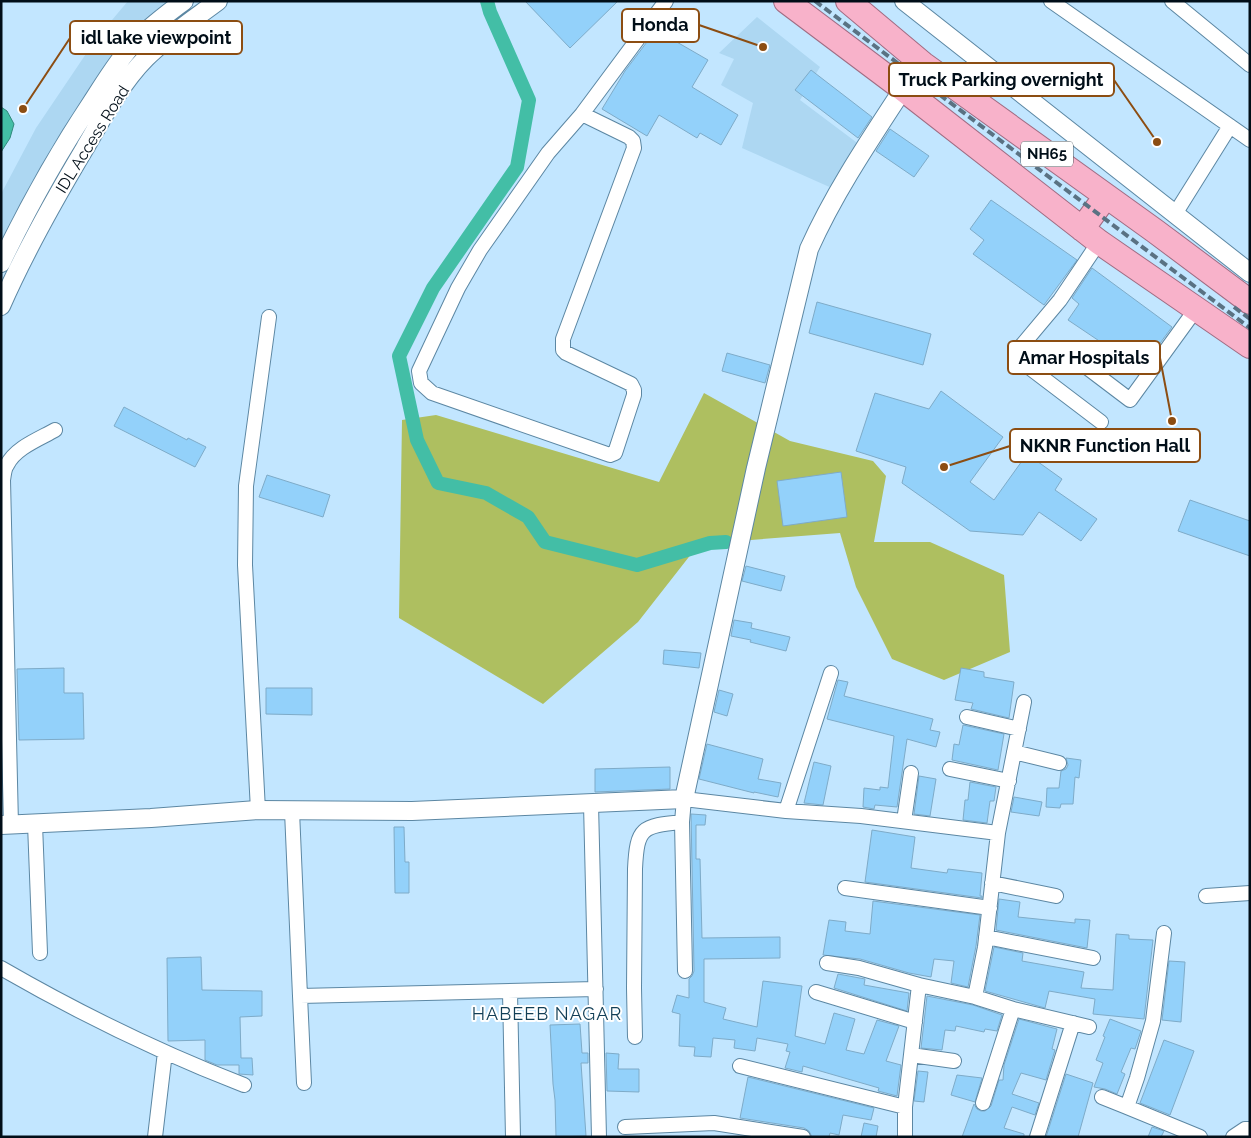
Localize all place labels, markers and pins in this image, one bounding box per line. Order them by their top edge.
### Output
callout: Honda [622,9,699,42]
callout: idl lake viewpoint [70,21,242,54]
callout: Truck Parking overnight [889,63,1114,96]
callout: Amar Hospitals [1008,341,1160,374]
callout: NKNR Function Hall [1010,429,1200,462]

